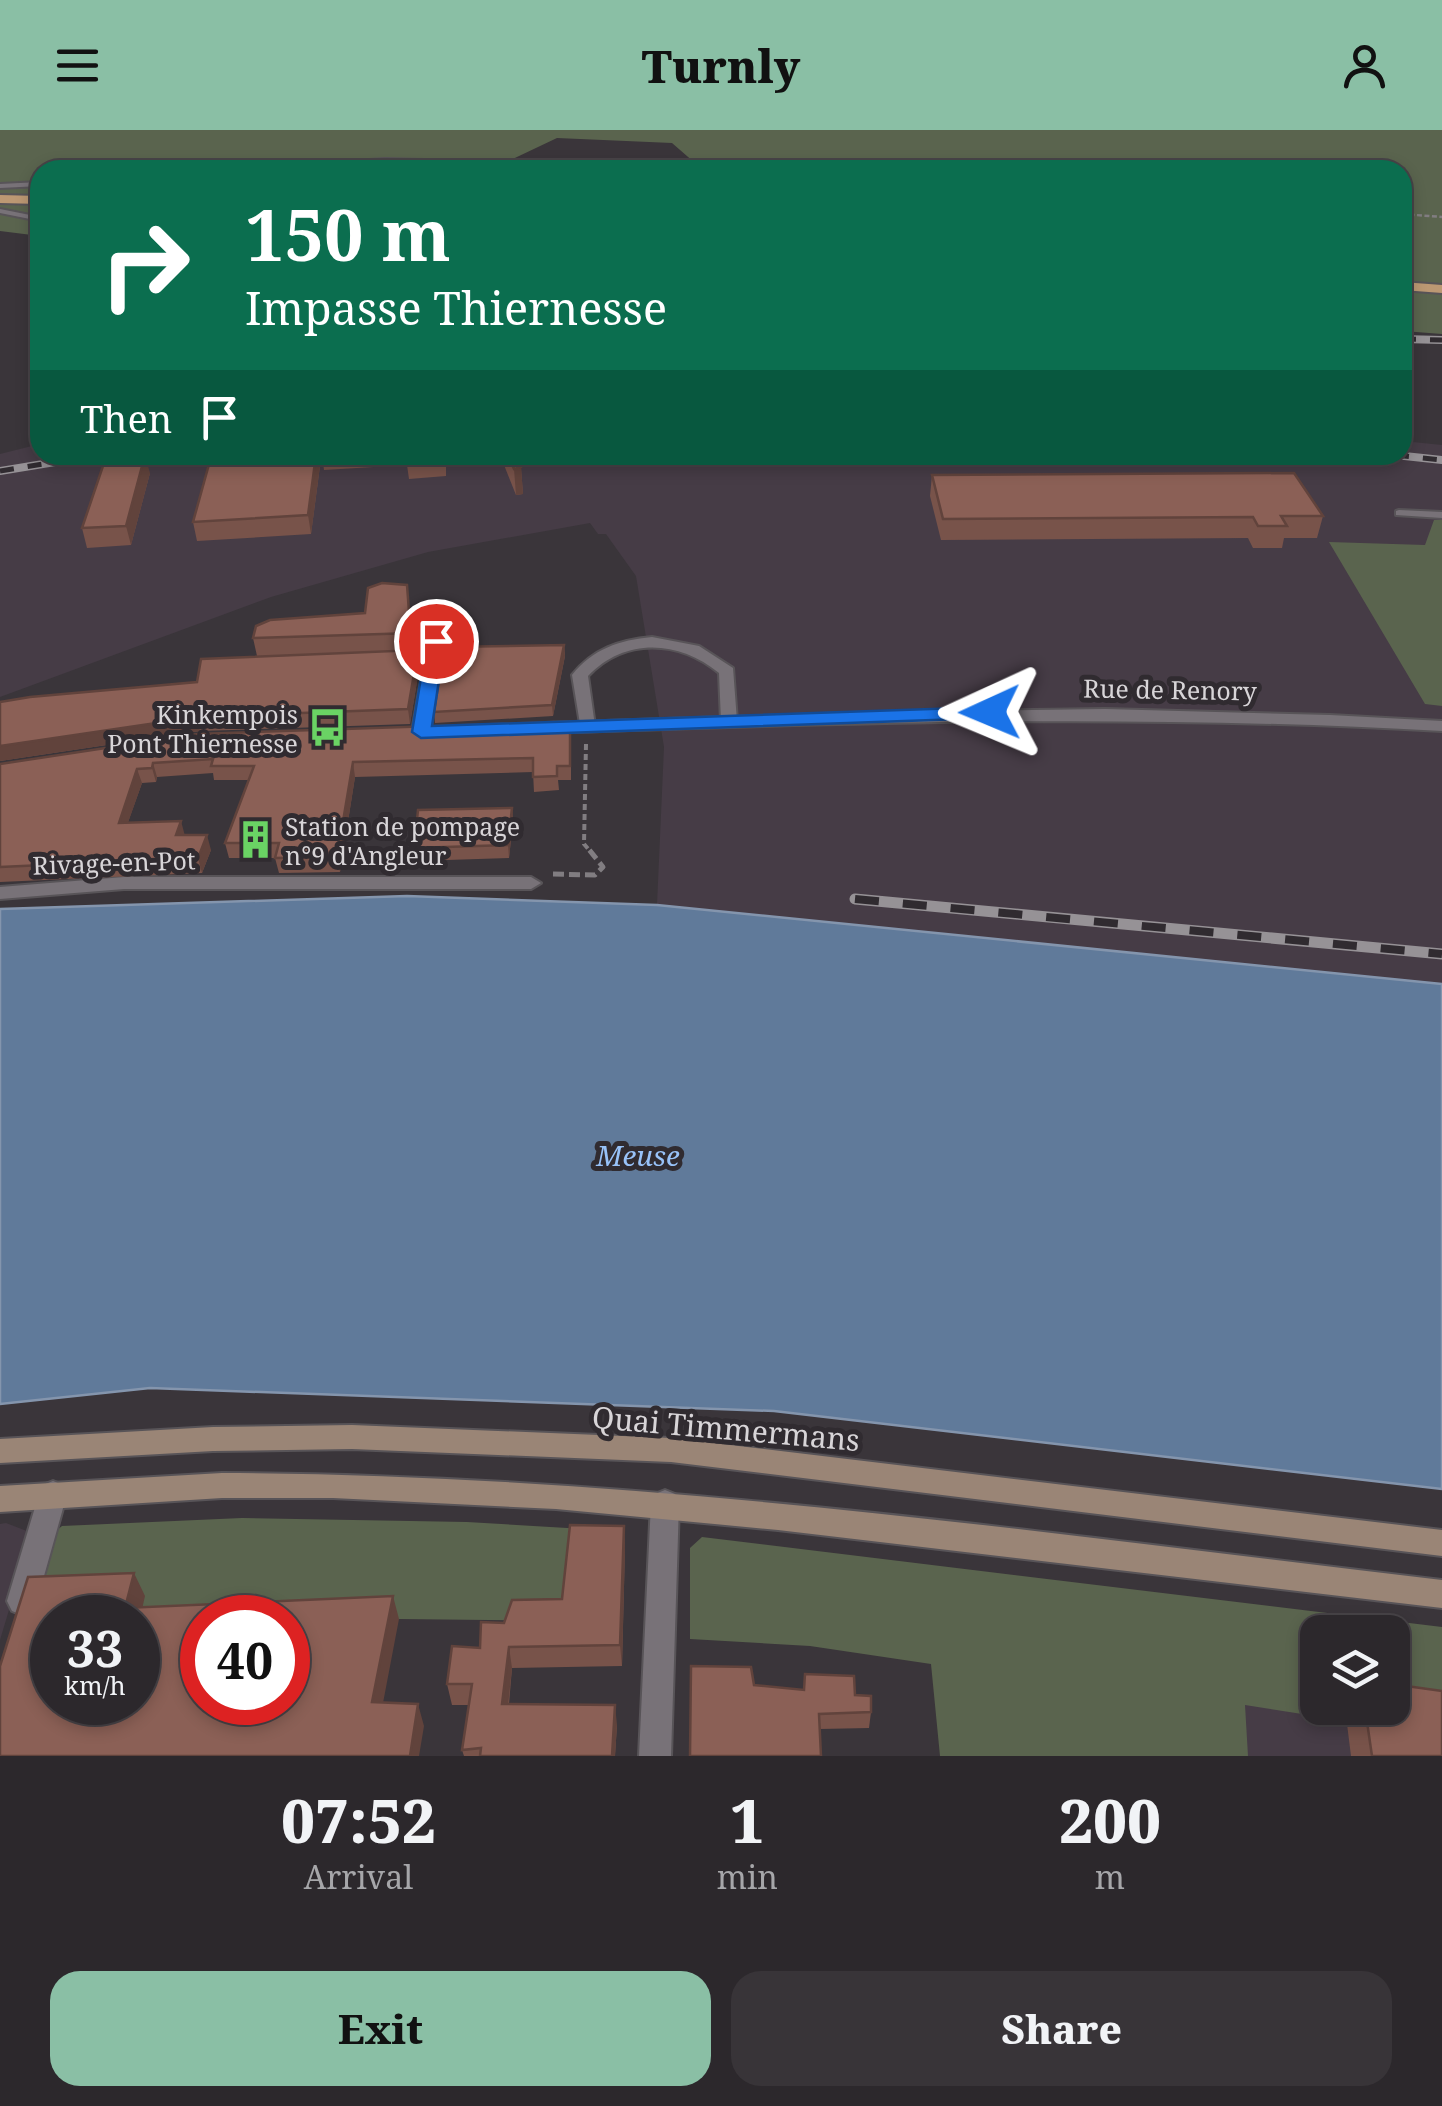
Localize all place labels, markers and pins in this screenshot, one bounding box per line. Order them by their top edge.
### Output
pin [394,599,479,684]
place label: Kinkempois Pont Thiernesse [107,697,298,760]
bus stop icon: Kinkempois Pont Thiernesse [307,707,349,749]
place label: Station de pompage n°9 d'Angleur [285,809,520,872]
building icon: Station de pompage n°9 d'Angleur [234,819,276,861]

